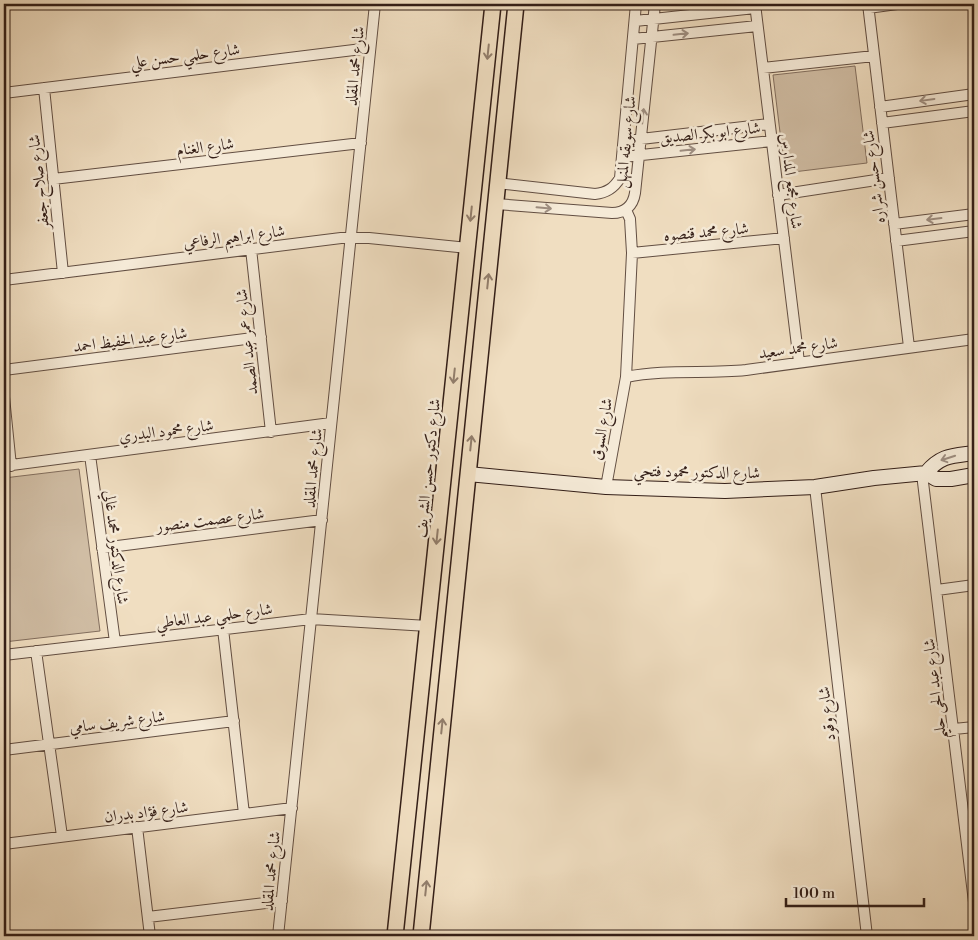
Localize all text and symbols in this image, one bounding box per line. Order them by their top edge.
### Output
street label: شارع محمد المقلد [341,25,372,107]
one-way arrow [673,29,689,39]
street label: شارع حلمي حسن علي [129,39,242,78]
one-way arrow [483,44,493,60]
street label: شارع سويقه المنهل [611,95,644,190]
one-way arrow [920,96,936,106]
one-way arrow [638,108,648,124]
street label: شارع ابو بكر الصديق [659,118,762,151]
street label: شارع حسن شراره [858,129,893,225]
street label: شارع مجمع المدارس [770,132,807,231]
street label: شارع صلاح جعفر [24,133,58,232]
street label: شارع الغنام [175,134,236,164]
one-way arrow [680,145,696,155]
one-way arrow [536,203,552,212]
one-way arrow [466,206,476,222]
one-way arrow [927,214,943,224]
street label: شارع محمد قنصوه [663,218,750,249]
street label: شارع ابراهيم الرفاعي [182,221,287,259]
one-way arrow [483,273,493,289]
street label: شارع عمر عبد الصمد [231,288,265,396]
street label: شارع عبد الحفيظ احمد [72,323,189,360]
street label: شارع محمد سعيد [757,333,840,366]
one-way arrow [449,367,459,383]
street label: شارع السوق [587,396,620,462]
street label: شارع دكتور حسن الشريف [411,398,448,539]
street label: شارع محمود البدري [118,415,215,450]
street label: شارع محمد المقلد [299,427,330,509]
one-way arrow [466,435,476,451]
one-way arrow [940,454,956,464]
street label: شارع الدكتور محمود فتحي [633,461,760,488]
street label: شارع الدكتور محمد غالي [96,489,133,606]
street label: شارع عصمت منصور [153,503,266,540]
one-way arrow [433,529,442,545]
street label: شارع حلمي عبد العاطي [155,599,274,638]
street label: شارع عبد الحى حليم [919,637,957,740]
street label: شارع وقود [814,685,843,742]
street label: شارع شريف سامي [68,706,167,741]
one-way arrow [437,718,447,734]
street label: شارع فؤاد بدران [103,797,190,830]
street label: شارع محمد المقلد [257,830,288,912]
scale bar [786,875,923,907]
one-way arrow [421,880,430,896]
text: 100 m [793,884,835,903]

